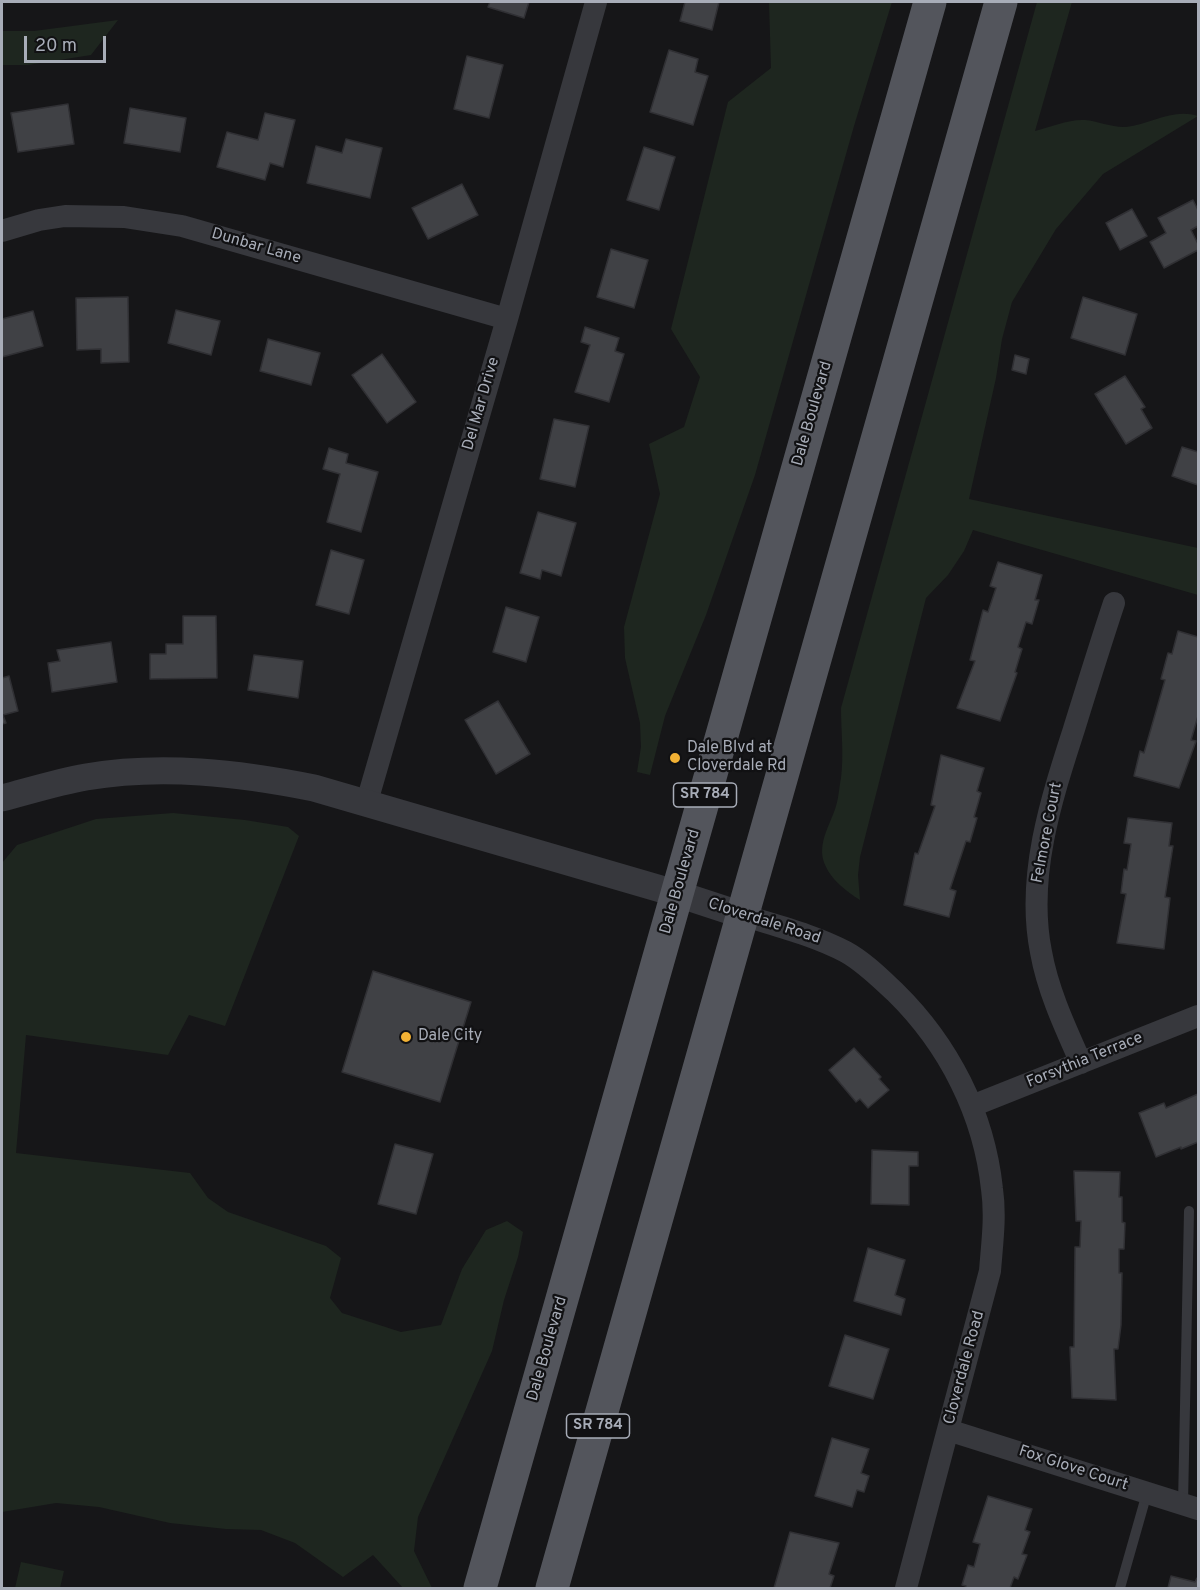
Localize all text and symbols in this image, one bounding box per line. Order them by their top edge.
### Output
scale bar [27,24,110,62]
text: 20 m [35,35,77,58]
street label: Dunbar Lane [209,225,303,269]
street label: Del Mar Drive [460,355,504,453]
street label: Dale Boulevard [789,359,837,469]
place label: Dale Blvd at Cloverdale Rd [687,739,786,777]
marker: Dale Blvd at Cloverdale Rd [668,751,682,765]
street label: Felmore Court [1029,781,1067,885]
road number: SR 784 [674,783,736,807]
street label: Dale Boulevard [657,827,705,937]
street label: Cloverdale Road [705,895,823,949]
place label: Dale City [418,1027,482,1047]
street label: Forsythia Terrace [1024,1029,1146,1093]
marker: Dale City [399,1030,413,1044]
street label: Dale Boulevard [524,1294,572,1404]
street label: Cloverdale Road [941,1309,989,1427]
road number: SR 784 [566,1414,630,1438]
street label: Fox Glove Court [1016,1442,1130,1496]

